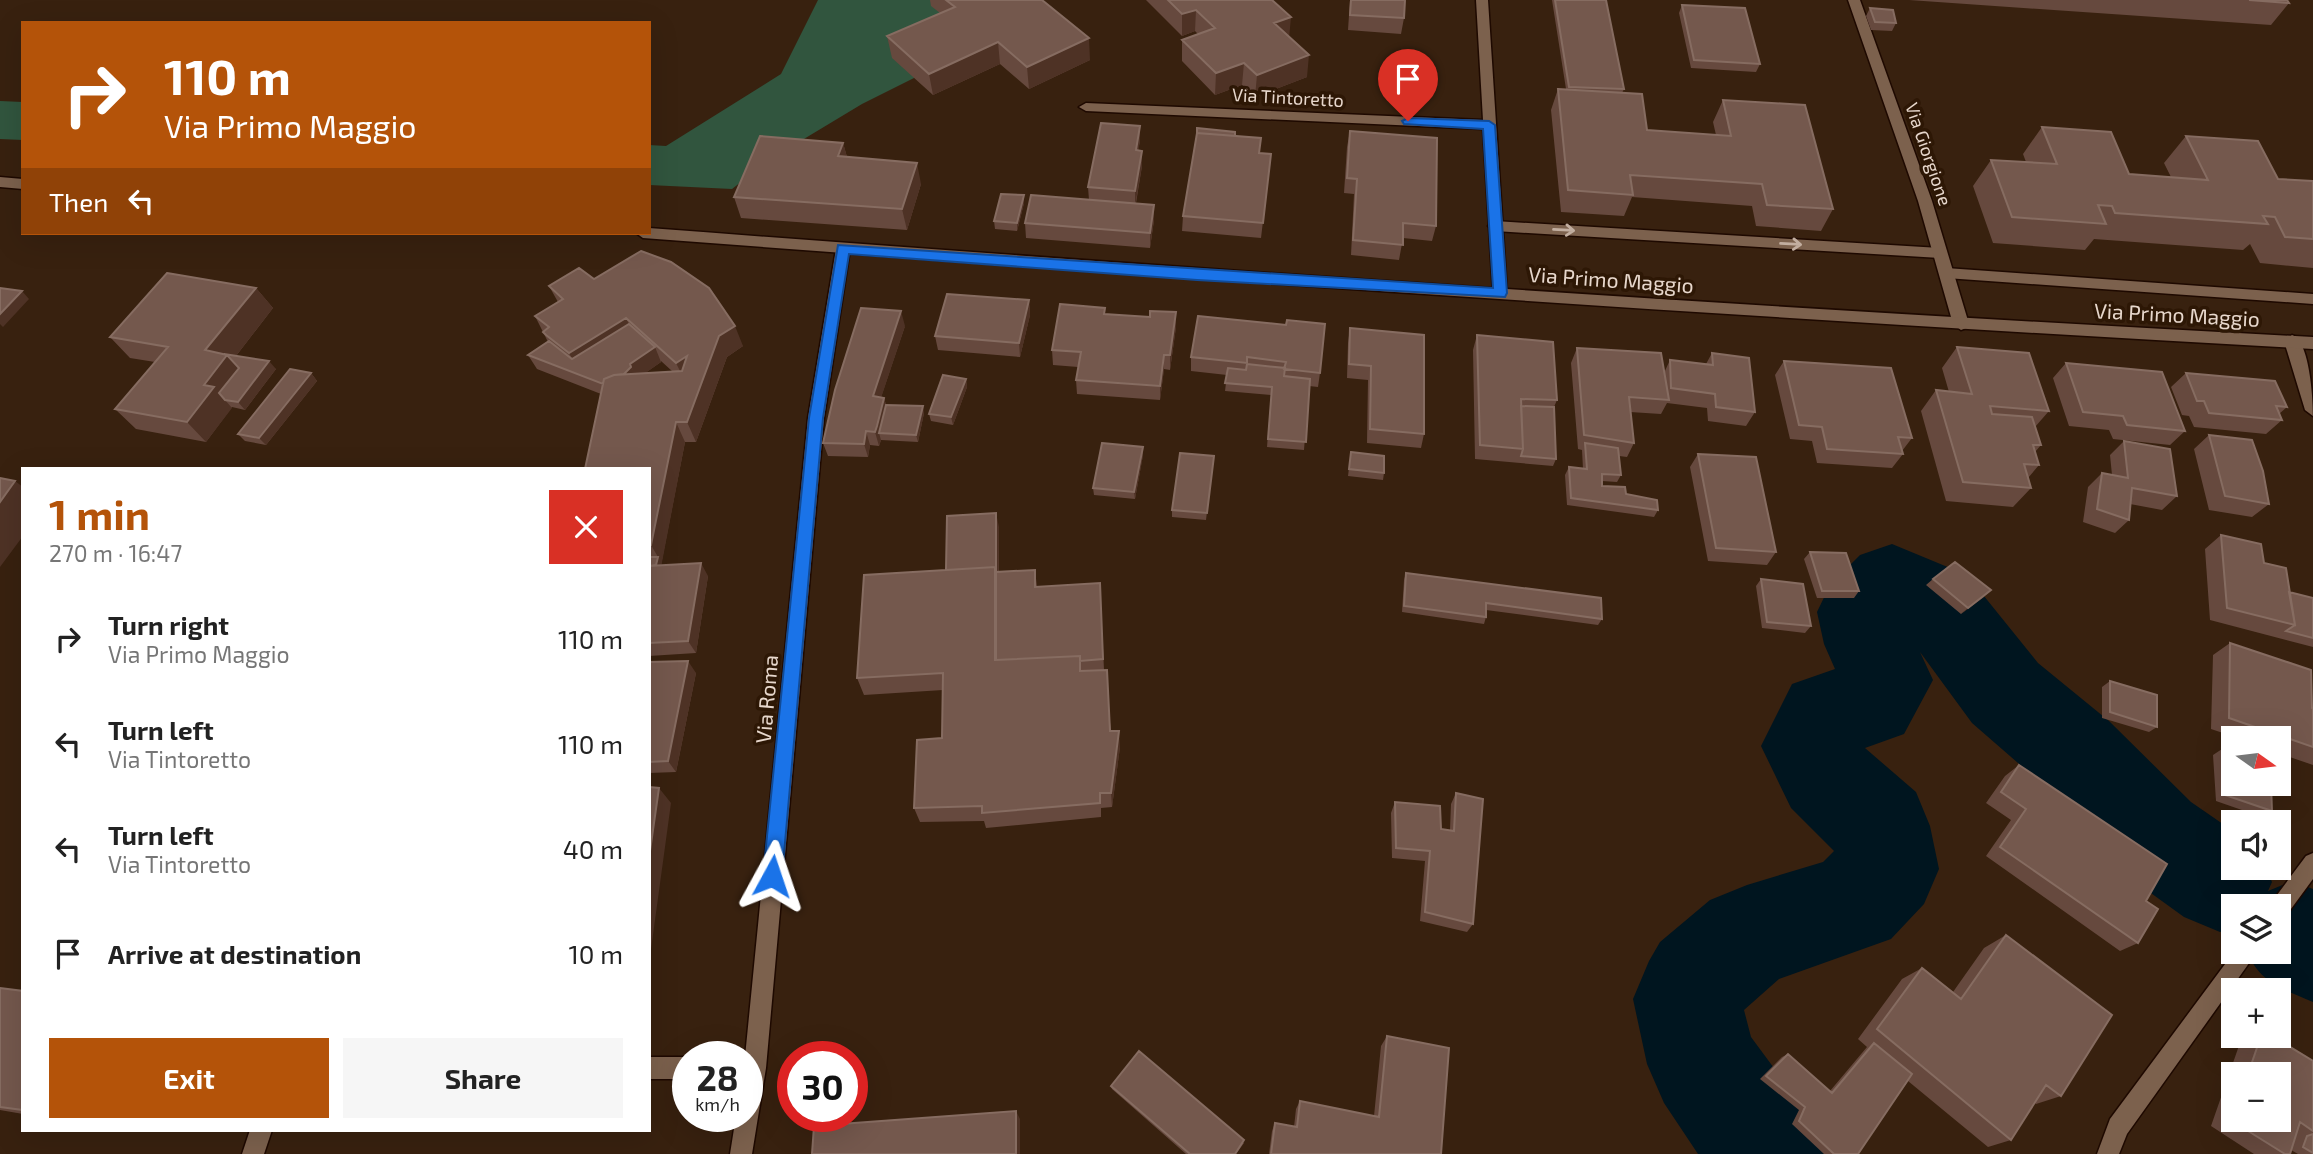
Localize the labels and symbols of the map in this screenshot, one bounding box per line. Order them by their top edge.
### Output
pin [1378,49,1438,121]
street label: Via Tintoretto [1232,83,1344,111]
street label: Via Giorgione [1901,100,1957,208]
one-way arrow [1552,224,1574,237]
one-way arrow [1779,237,1802,250]
street label: Via Primo Maggio [1527,261,1695,297]
street label: Via Primo Maggio [2094,297,2260,331]
street label: Via Roma [750,654,782,744]
north arrow [2221,726,2291,796]
position arrow [735,839,809,913]
speed limit sign: 30 [777,1041,868,1132]

